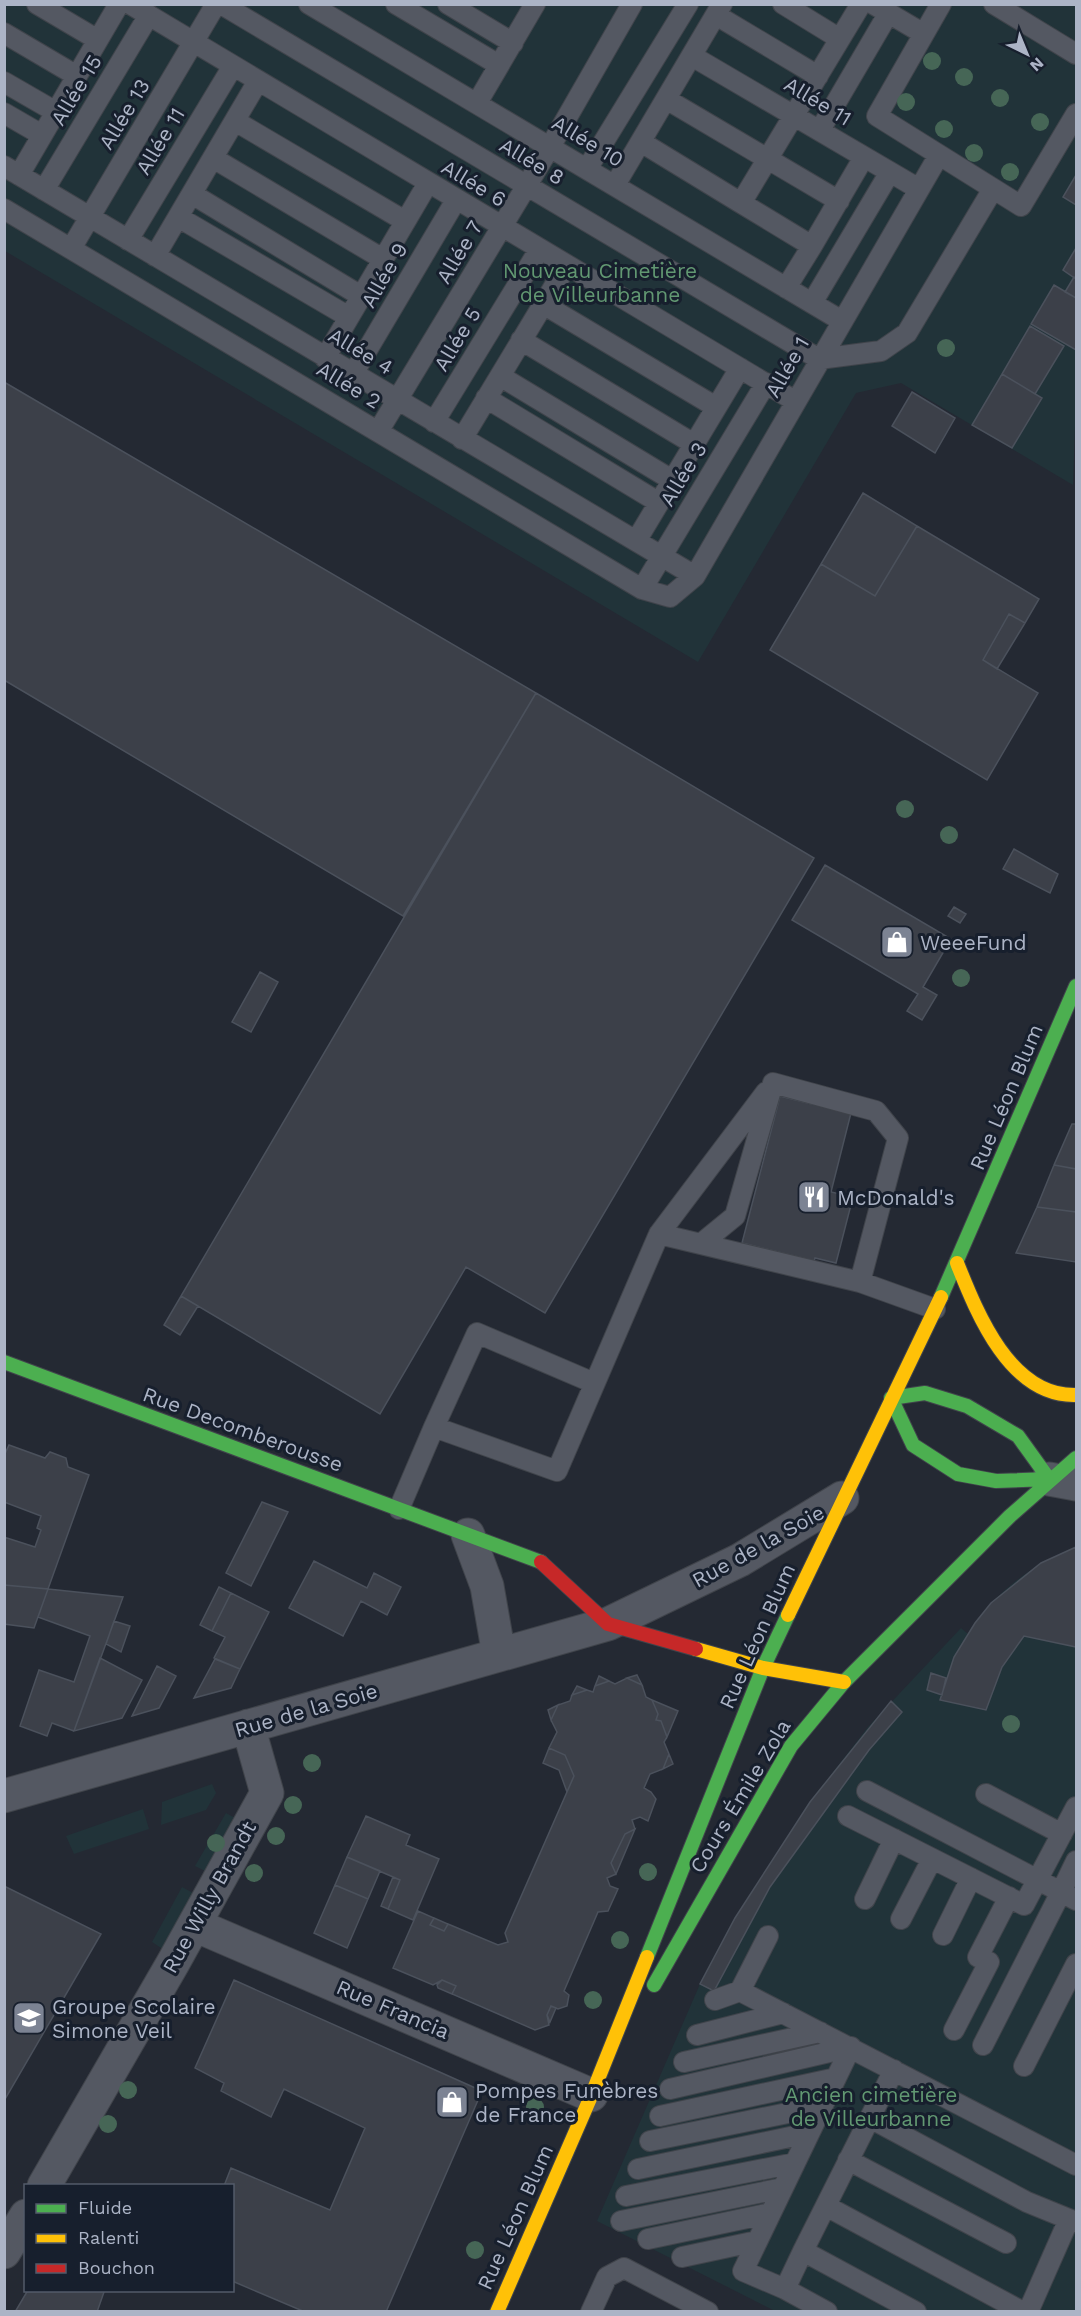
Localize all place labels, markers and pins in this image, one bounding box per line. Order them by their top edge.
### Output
shop icon: WeeeFund [879,924,915,960]
place label: WeeeFund [920,930,1027,955]
restaurant icon: McDonald's [796,1179,832,1215]
place label: McDonald's [837,1185,954,1210]
place label: Groupe Scolaire Simone Veil [52,1994,216,2043]
school or university icon: Groupe Scolaire Simone Veil [11,2000,47,2036]
place label: Pompes Funèbres de France [475,2078,658,2127]
shop icon: Pompes Funèbres de France [434,2084,470,2120]

